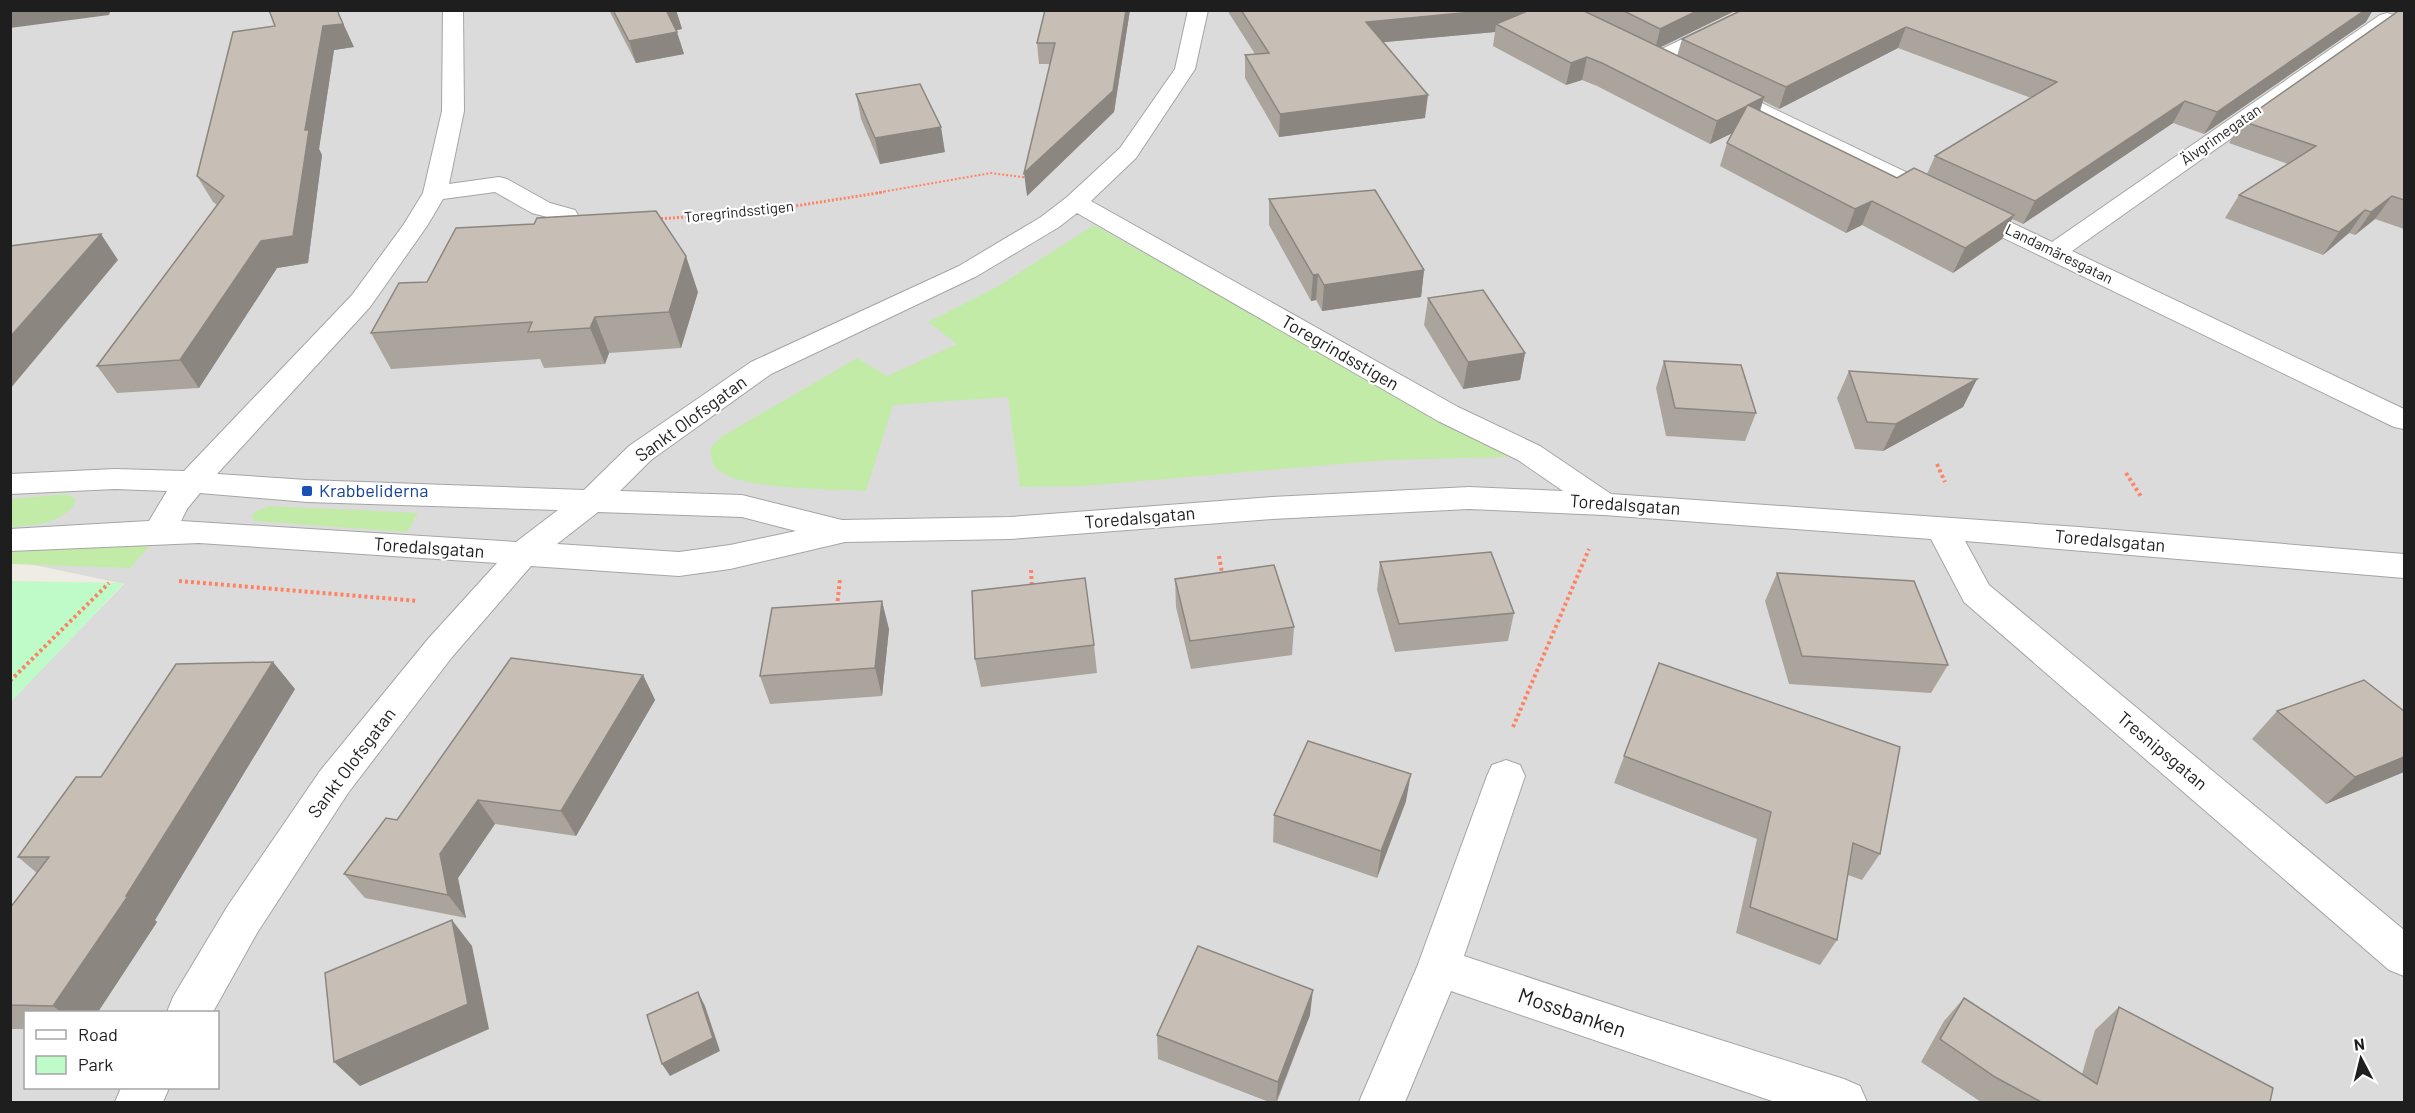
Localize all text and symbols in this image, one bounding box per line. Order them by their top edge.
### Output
street label: Älvgrimegatan [2177,100,2264,168]
street label: Toregrindsstigen [683,196,795,226]
street label: Landamäresgatan [2003,219,2116,287]
street label: Toregrindsstigen [1278,310,1403,395]
street label: Sankt Olofsgatan [630,370,750,466]
place label: Krabbeliderna [319,479,428,501]
marker: Krabbeliderna [300,484,314,498]
street label: Toredalsgatan [1569,489,1681,519]
street label: Toredalsgatan [1084,501,1196,533]
street label: Toredalsgatan [2054,524,2166,556]
street label: Toredalsgatan [373,532,485,562]
street label: Sankt Olofsgatan [303,703,400,822]
street label: Tresnipsgatan [2113,706,2212,794]
street label: Mossbanken [1515,981,1630,1042]
legend [24,1011,219,1089]
text: Road [78,1023,118,1045]
north arrow [2331,1029,2391,1089]
text: N [2353,1034,2366,1054]
text: Park [78,1053,113,1075]

